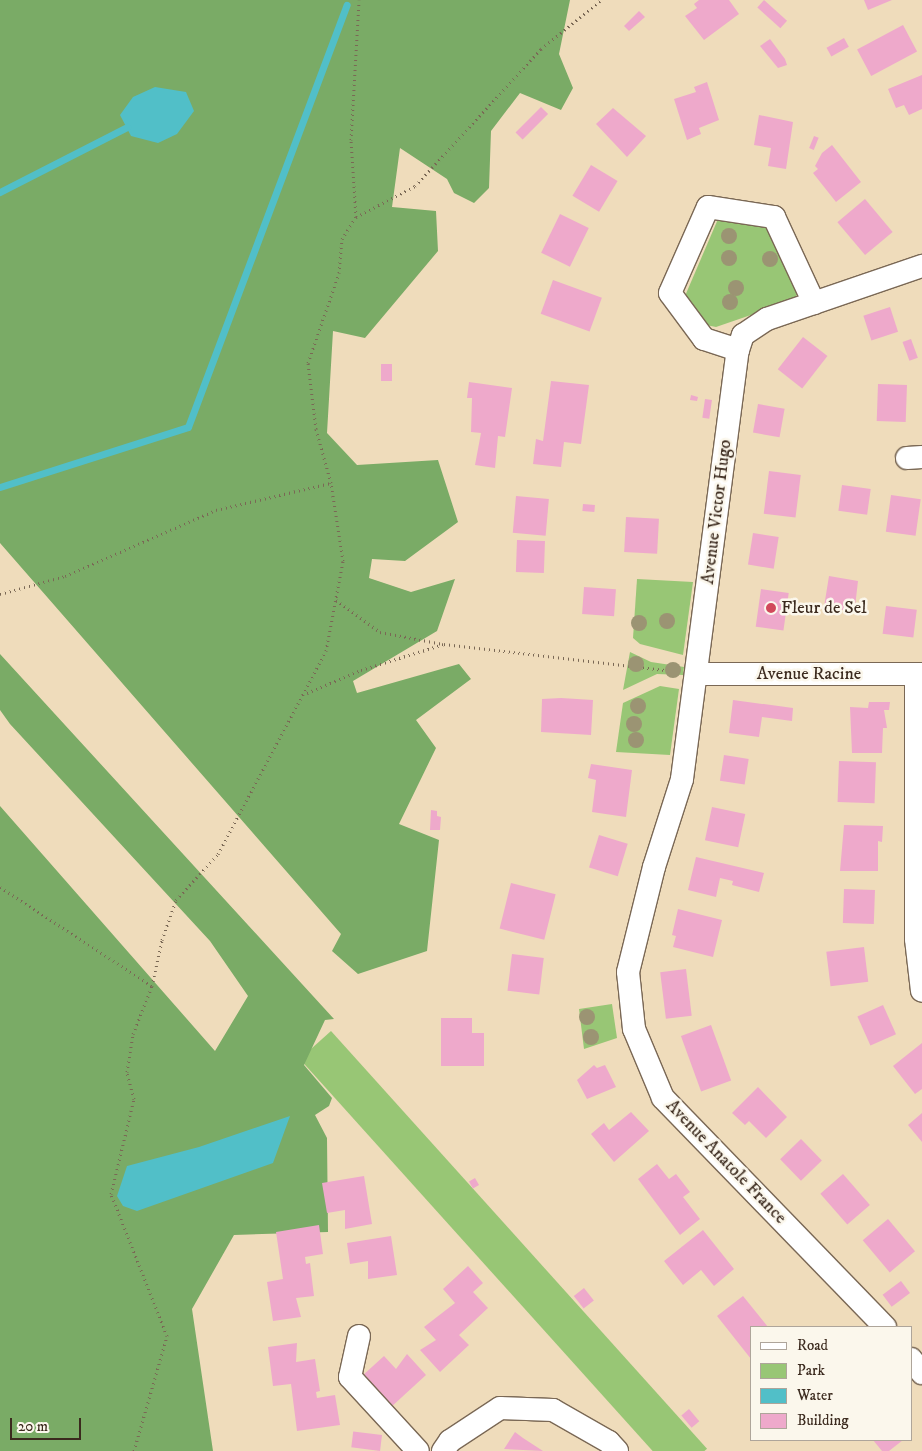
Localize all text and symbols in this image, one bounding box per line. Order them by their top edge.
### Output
street label: Avenue Victor Hugo [697,438,737,586]
place label: Fleur de Sel [781,597,867,619]
marker: Fleur de Sel [765,602,777,614]
street label: Avenue Racine [757,663,861,685]
street label: Avenue Anatole France [661,1095,791,1229]
legend [750,1326,912,1441]
text: Road [797,1336,828,1355]
text: Park [797,1361,825,1380]
text: Water [797,1386,833,1405]
scale bar [12,1408,84,1440]
text: Building [797,1411,849,1430]
text: 20 m [18,1417,48,1436]

